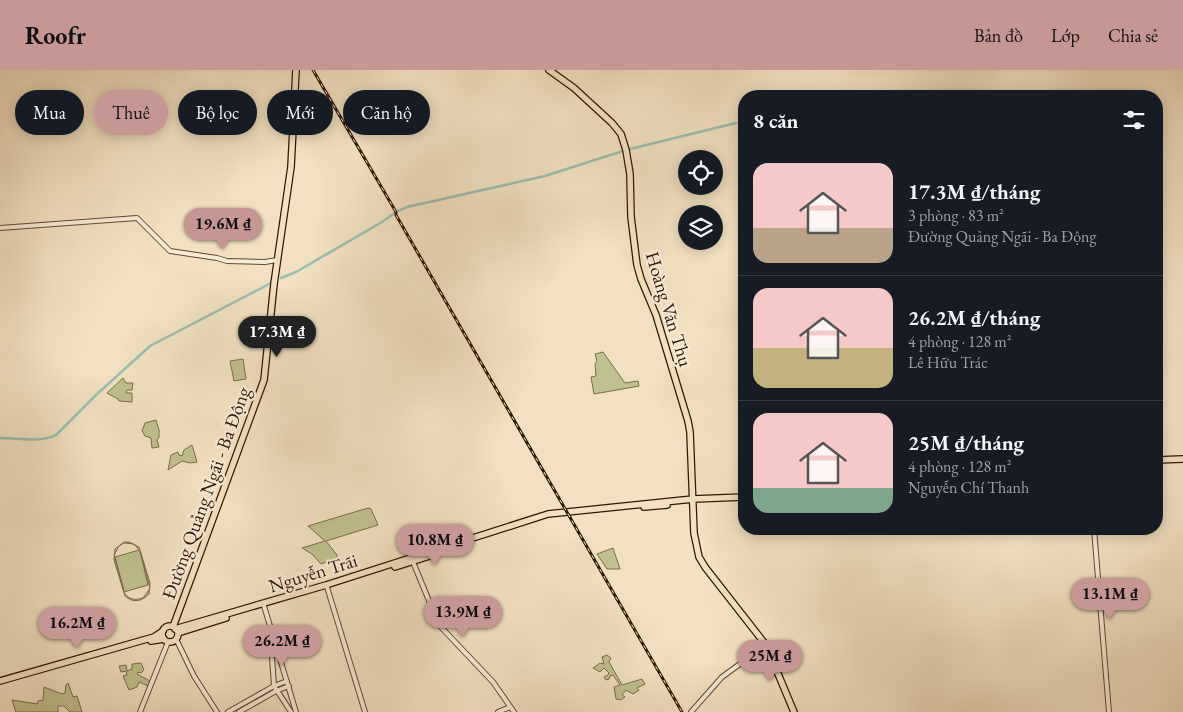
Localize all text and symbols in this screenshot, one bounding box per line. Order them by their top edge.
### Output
text: Roofr [25,20,86,51]
text: Bản đồ [974,24,1023,47]
text: Lớp [1051,24,1080,47]
text: Chia sẻ [1108,24,1158,47]
chip: Mua [15,90,84,135]
chip: Thuê [94,90,168,135]
chip: Bộ lọc [178,90,257,135]
chip: Mới [267,90,333,135]
chip: Căn hộ [343,90,430,135]
icon: filters [1120,106,1148,134]
text: 8 căn [753,107,799,134]
map controls [678,150,723,250]
button: locate [678,150,723,195]
text: 17.3M ₫/tháng [908,178,1040,205]
icon: home [793,183,853,243]
button: layers [678,205,723,250]
text: 3 phòng · 83 m² [908,205,1004,226]
pin: 19.6M ₫ [177,208,269,250]
text: 19.6M ₫ [195,213,251,234]
text: Đường Quảng Ngãi - Ba Động [908,226,1096,247]
street label: Hoàng Văn Thụ [640,248,698,370]
text: 26.2M ₫/tháng [908,304,1040,331]
icon: home [793,308,853,368]
pin: 17.3M ₫ [231,316,323,358]
text: 17.3M ₫ [249,321,305,342]
text: 4 phòng · 128 m² [908,331,1012,352]
text: Lê Hữu Trác [908,352,988,373]
street label: Đường Quảng Ngãi - Ba Động [156,383,256,602]
text: 25M ₫/tháng [908,429,1024,456]
icon: home [793,433,853,493]
text: 4 phòng · 128 m² [908,456,1012,477]
text: Nguyễn Chí Thanh [908,477,1029,498]
pin: 10.8M ₫ [389,524,481,566]
text: 10.8M ₫ [407,529,463,550]
street label: Nguyễn Trãi [265,548,361,598]
pin: 13.1M ₫ [1064,578,1156,620]
text: 13.1M ₫ [1082,583,1138,604]
pin: 13.9M ₫ [417,596,509,638]
text: 13.9M ₫ [435,601,491,622]
pin: 16.2M ₫ [31,606,123,649]
text: 16.2M ₫ [49,612,105,633]
pin: 26.2M ₫ [236,624,328,667]
text: 26.2M ₫ [254,630,310,651]
pin: 25M ₫ [735,640,805,682]
text: 25M ₫ [748,645,792,666]

